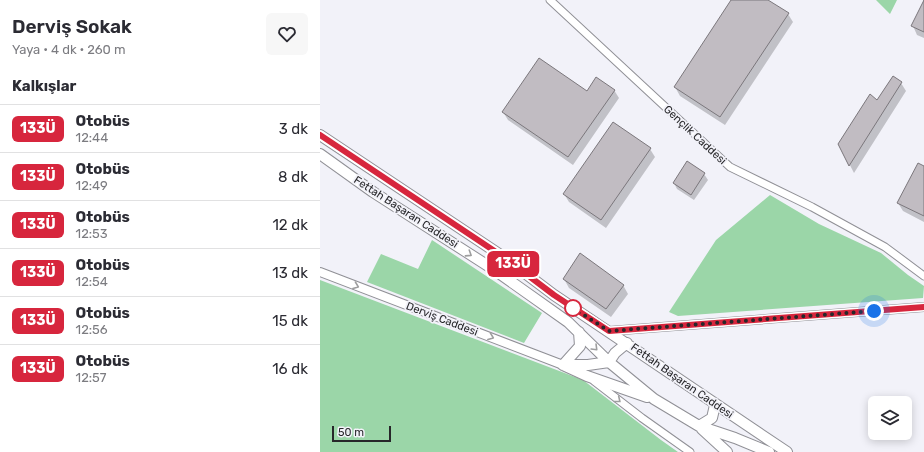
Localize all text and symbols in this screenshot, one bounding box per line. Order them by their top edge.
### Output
button: heart [266,13,308,55]
text: Derviş Sokak [12,15,132,38]
text: Yaya · 4 dk · 260 m [12,42,126,57]
text: Kalkışlar [12,77,76,95]
street label: Gençlik Caddesi [661,103,729,167]
text: Otobüs [76,112,130,130]
text: 133Ü [20,120,56,137]
text: 3 dk [279,120,308,138]
text: 12:44 [76,130,108,145]
text: Otobüs [76,160,130,178]
text: 133Ü [20,168,56,185]
text: 8 dk [278,168,308,186]
street label: Fettah Başaran Caddesi [351,173,461,251]
text: 12:49 [76,178,108,193]
text: Otobüs [76,208,130,226]
text: 133Ü [20,216,56,233]
text: 12 dk [272,216,308,234]
text: 12:53 [76,226,108,241]
one-way arrow [465,249,472,256]
line badge: 133Ü [485,251,541,277]
text: 133Ü [495,255,531,272]
text: Otobüs [76,256,130,274]
text: 133Ü [20,264,56,281]
text: 13 dk [272,264,308,282]
text: 12:54 [76,274,108,289]
one-way arrow [353,282,360,290]
street label: Derviş Caddesi [404,299,480,339]
unlabelled marker [564,299,582,317]
your location [864,301,884,321]
text: Otobüs [76,304,130,322]
text: 133Ü [20,312,56,329]
text: 15 dk [272,312,308,330]
text: 12:56 [76,322,108,337]
one-way arrow [487,333,494,341]
street label: Fettah Başaran Caddesi [628,341,736,421]
one-way arrow [590,343,598,351]
text: Otobüs [76,352,130,370]
text: 133Ü [20,360,56,377]
text: 16 dk [272,360,308,378]
text: 12:57 [76,370,106,385]
one-way arrow [613,395,620,402]
map controls [868,396,912,440]
button: layers [868,396,912,440]
scale bar [332,424,391,443]
text: 50 m [338,426,364,439]

